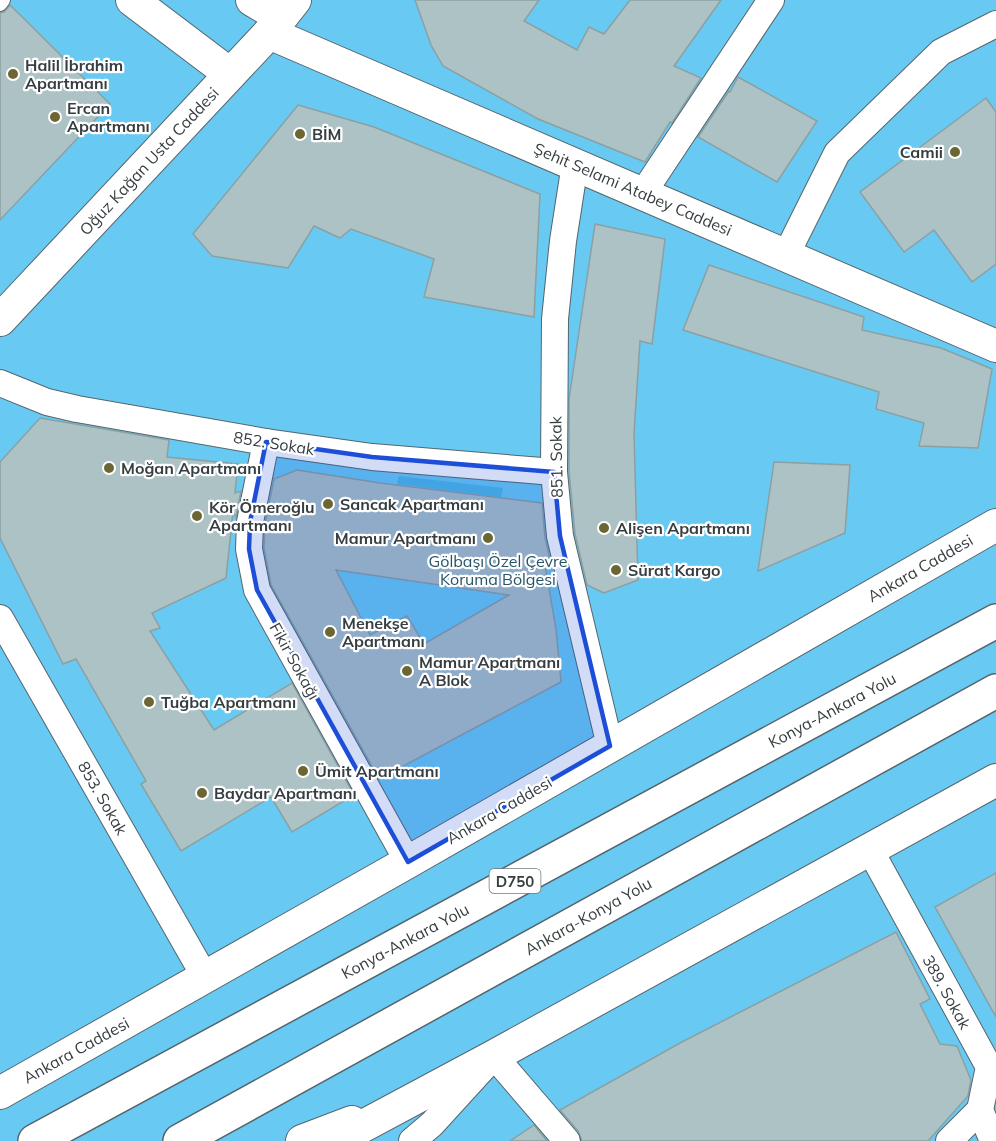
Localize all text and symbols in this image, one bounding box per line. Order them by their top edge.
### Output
place label: Halil İbrahim Apartmanı [25,55,123,93]
marker: Halil İbrahim Apartmanı [6,67,20,81]
street label: Oğuz Kağan Usta Caddesi [75,83,223,239]
place label: Ercan Apartmanı [67,98,150,136]
marker: Ercan Apartmanı [48,110,62,124]
place label: BİM [312,124,342,144]
marker: BİM [293,127,307,141]
street label: Şehit Selami Atabey Caddesi [531,138,735,240]
place label: Camii [900,142,943,162]
marker: Camii [948,145,962,159]
street label: 851. Sokak [545,415,567,498]
street label: 852. Sokak [232,427,317,459]
place label: Moğan Apartmanı [121,458,261,478]
marker: Moğan Apartmanı [102,461,116,475]
place label: Sancak Apartmanı [340,494,484,514]
place label: Kör Ömeroğlu Apartmanı [209,497,315,535]
marker: Sancak Apartmanı [321,497,335,511]
marker: Kör Ömeroğlu Apartmanı [190,509,204,523]
place label: Alişen Apartmanı [616,518,750,538]
marker: Alişen Apartmanı [597,521,611,535]
place label: Mamur Apartmanı [335,528,476,548]
street label: Ankara Caddesi [864,530,976,606]
marker: Mamur Apartmanı [481,531,495,545]
park label: Gölbaşı Özel Çevre Koruma Bölgesi [429,551,567,589]
place label: Sürat Kargo [628,560,721,580]
marker: Sürat Kargo [609,563,623,577]
place label: Menekşe Apartmanı [342,613,425,651]
street label: Fikir Sokağı [266,619,324,703]
marker: Menekşe Apartmanı [323,625,337,639]
place label: Mamur Apartmanı A Blok [419,652,560,690]
marker: Mamur Apartmanı A Blok [400,664,414,678]
street label: Konya-Ankara Yolu [765,668,899,752]
place label: Tuğba Apartmanı [161,692,296,712]
marker: Tuğba Apartmanı [142,695,156,709]
street label: 853. Sokak [74,758,132,839]
place label: Ümit Apartmanı [315,761,439,781]
marker: Ümit Apartmanı [296,764,310,778]
street label: Ankara Caddesi [443,772,555,848]
place label: Baydar Apartmanı [214,783,357,803]
marker: Baydar Apartmanı [195,786,209,800]
road number: D750 [490,869,540,893]
street label: Ankara-Konya Yolu [521,873,655,959]
street label: Konya-Ankara Yolu [338,899,472,983]
street label: 389. Sokak [918,951,976,1033]
street label: Ankara Caddesi [19,1013,133,1087]

